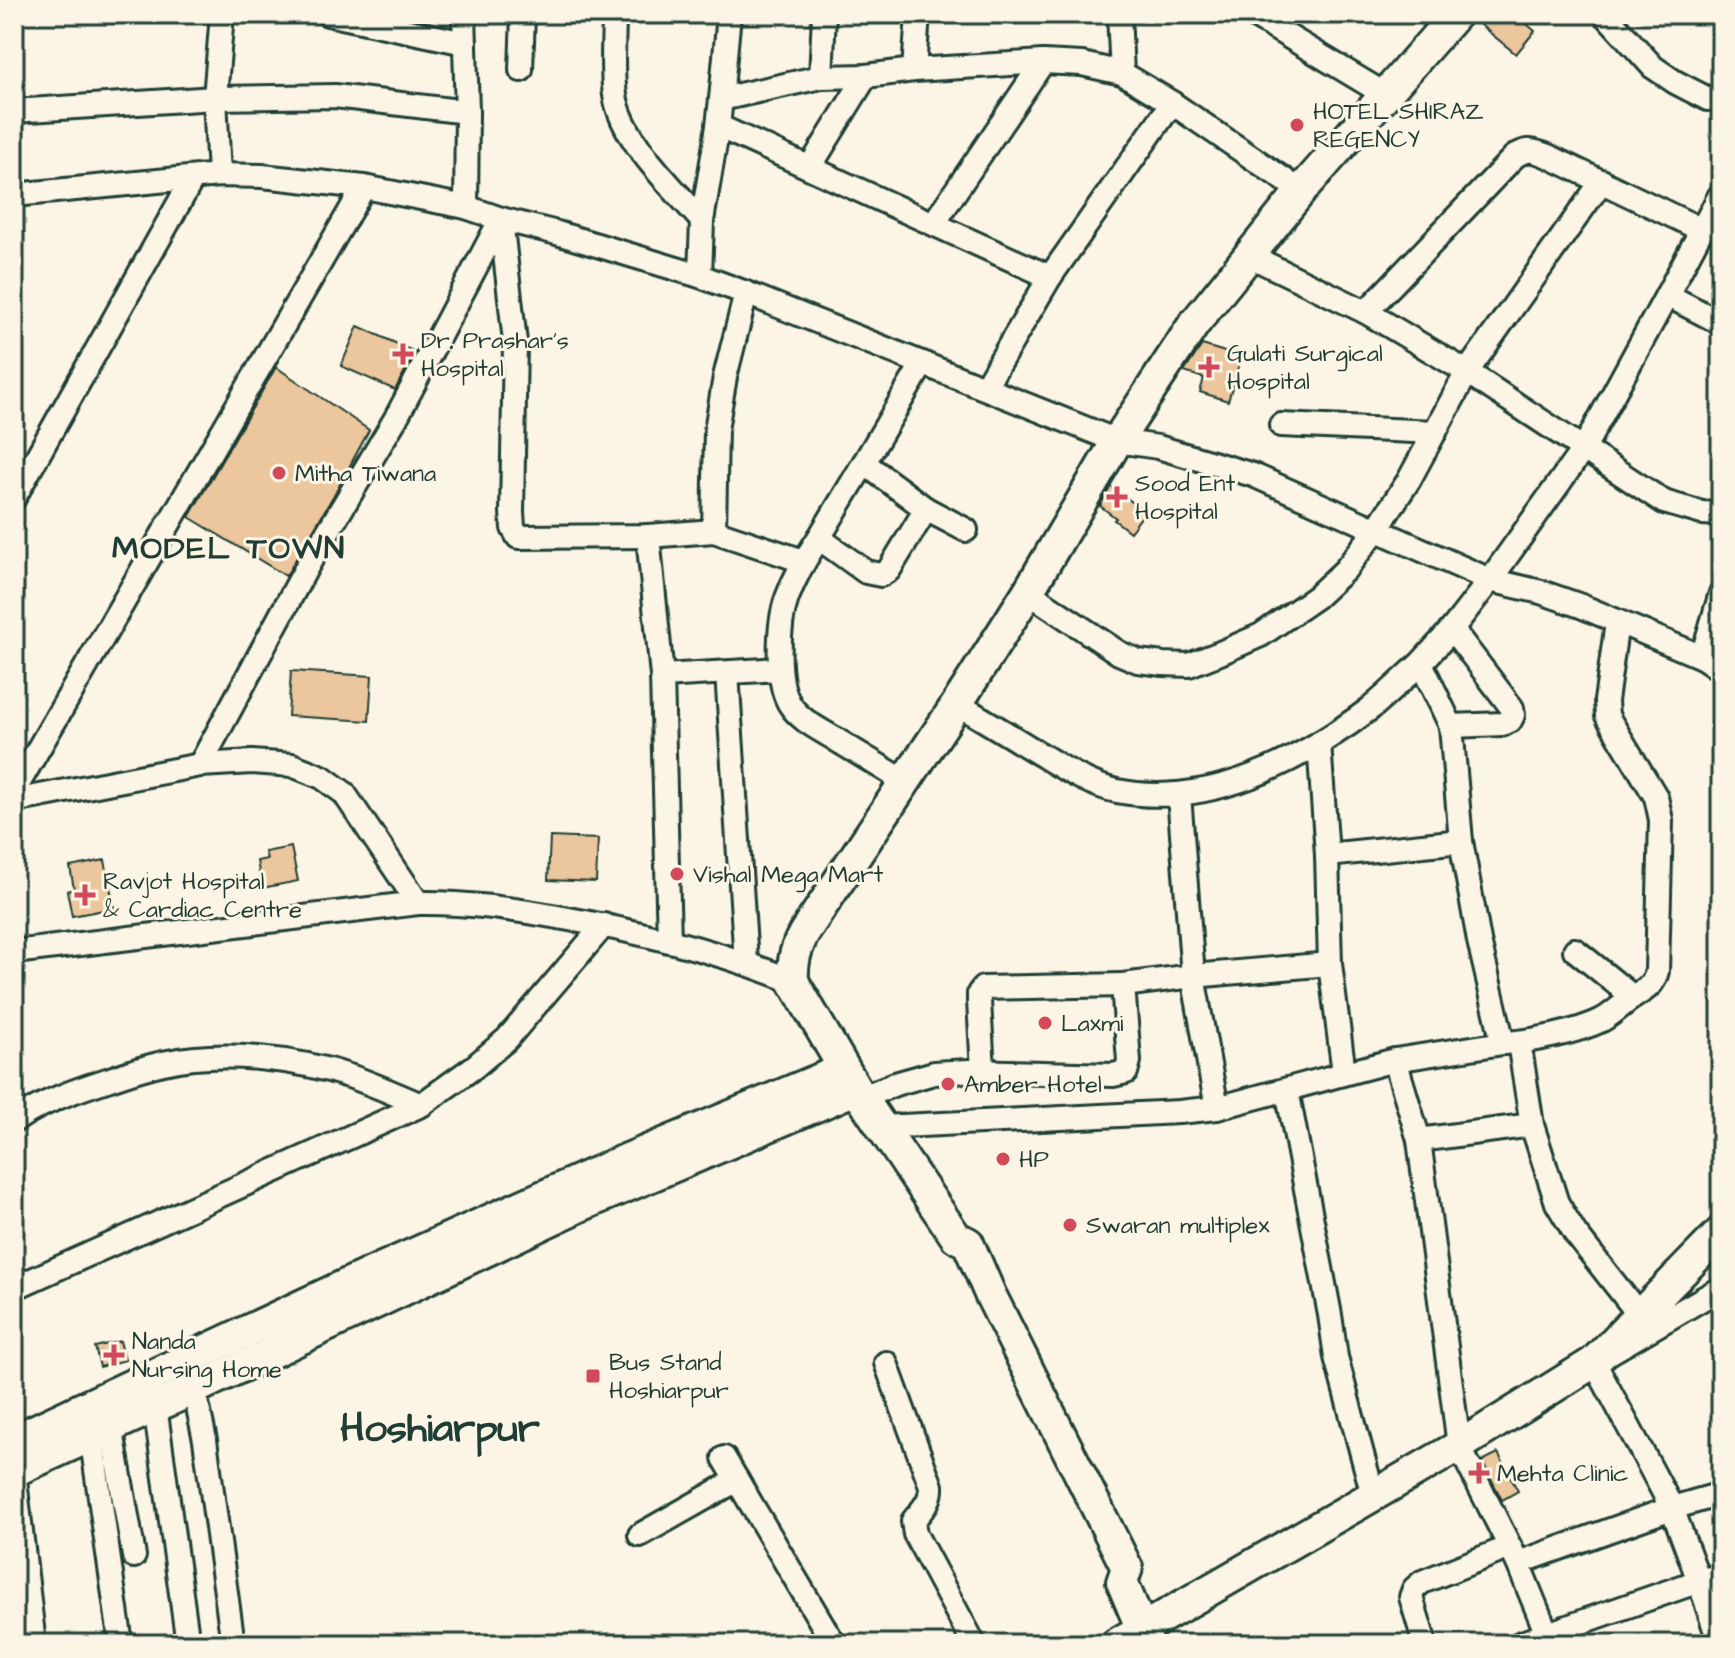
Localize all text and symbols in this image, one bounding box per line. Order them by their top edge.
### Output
place label: HOTEL SHIRAZ REGENCY [1313,95,1484,157]
marker: HOTEL SHIRAZ REGENCY [1288,116,1306,134]
place label: Dr. Prashar's Hospital [421,324,569,386]
place label: Gulati Surgical Hospital [1227,337,1383,399]
marker: Dr. Prashar's Hospital [392,343,414,365]
marker: Gulati Surgical Hospital [1198,356,1220,378]
place label: Mitha Tiwana [295,457,436,491]
marker: Mitha Tiwana [270,464,288,482]
place label: Sood Ent Hospital [1135,467,1236,529]
marker: Sood Ent Hospital [1106,486,1128,508]
district label: MODEL TOWN [112,526,346,571]
place label: Vishal Mega Mart [693,858,884,893]
place label: Ravjot Hospital & Cardiac Centre [103,865,302,927]
marker: Vishal Mega Mart [668,865,686,883]
marker: Ravjot Hospital & Cardiac Centre [74,884,96,906]
place label: Laxmi [1061,1007,1124,1041]
marker: Laxmi [1036,1014,1054,1032]
place label: Amber Hotel [964,1068,1102,1102]
marker: Amber Hotel [939,1075,957,1093]
place label: HP [1019,1143,1049,1177]
marker: HP [994,1150,1012,1168]
place label: Swaran multiplex [1086,1209,1270,1243]
marker: Swaran multiplex [1061,1216,1079,1234]
place label: Nanda Nursing Home [132,1325,282,1388]
marker: Nanda Nursing Home [103,1344,125,1366]
place label: Bus Stand Hoshiarpur [609,1346,729,1408]
marker: Bus Stand Hoshiarpur [584,1367,602,1385]
district label: Hoshiarpur [340,1402,540,1457]
place label: Mehta Clinic [1497,1457,1628,1491]
marker: Mehta Clinic [1468,1462,1490,1484]

